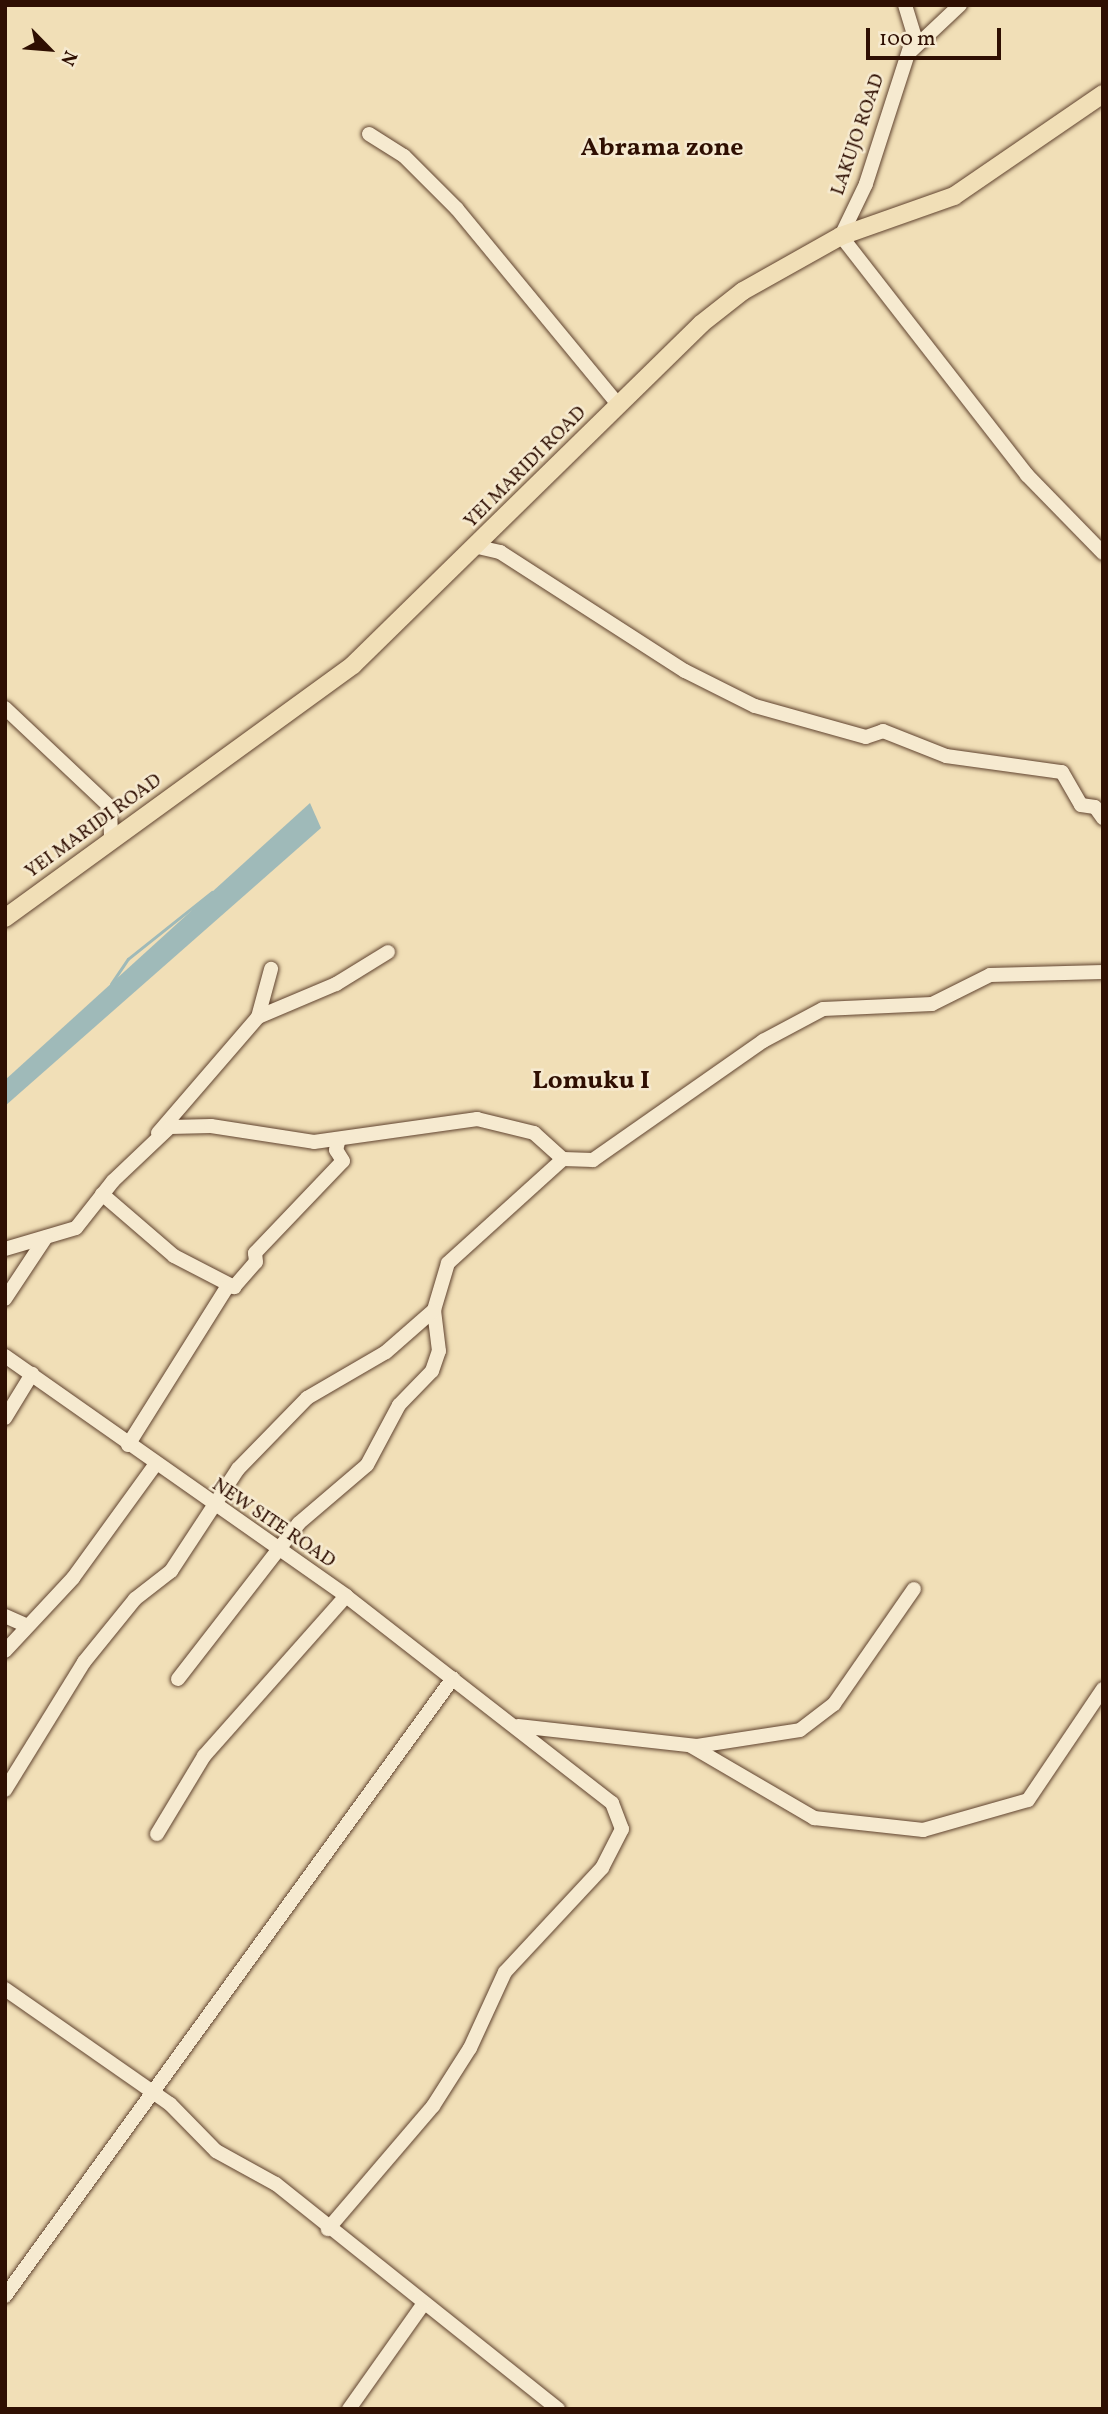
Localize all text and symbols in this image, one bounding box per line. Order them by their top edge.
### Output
north arrow [14,14,84,84]
scale bar [870,14,1005,58]
text: 100 m [879,25,936,54]
text: N [53,46,83,70]
street label: LAKUJO ROAD [828,71,890,199]
district label: Abrama zone [580,133,744,165]
street label: YEI MARIDI ROAD [460,402,592,534]
street label: YEI MARIDI ROAD [21,770,167,884]
district label: Lomuku I [532,1066,650,1098]
street label: NEW SITE ROAD [207,1474,339,1574]

